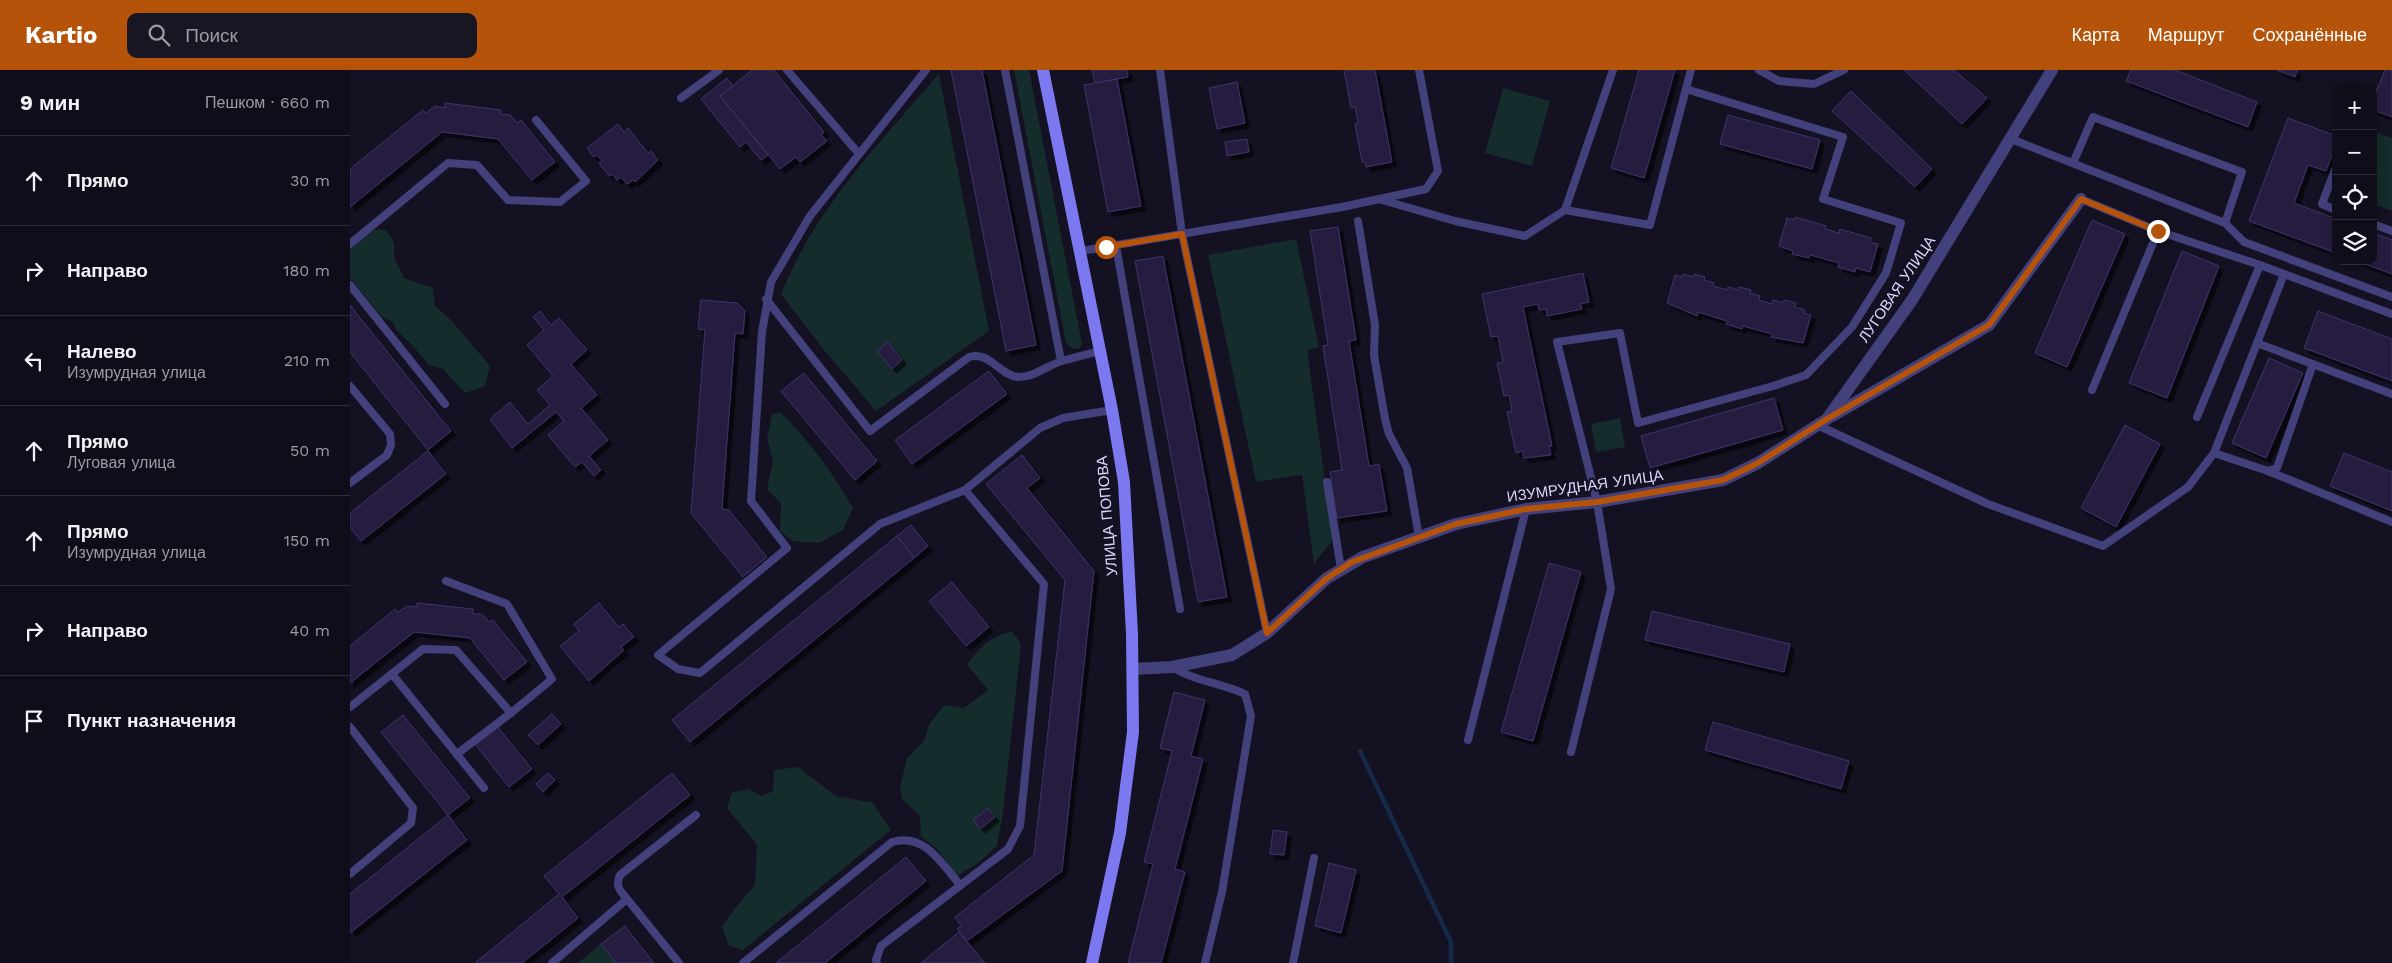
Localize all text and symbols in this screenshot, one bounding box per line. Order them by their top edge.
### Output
search box [127,13,477,58]
text: Kartio [25,21,97,49]
icon: search [145,21,173,49]
text: Поиск [185,24,238,47]
text: Карта [2072,24,2120,45]
text: Маршрут [2148,24,2224,45]
text: Сохранённые [2252,24,2367,45]
map controls [2332,85,2377,265]
button: + [2332,85,2377,130]
text: 9 мин [20,90,80,115]
text: Пешком · 660 m [205,93,330,112]
button: − [2332,130,2377,175]
icon: ahead [20,167,48,195]
text: Прямо [67,169,129,192]
text: 30 m [290,171,330,190]
button: locate [2332,175,2377,220]
route end [2147,220,2170,243]
button: layers [2332,220,2377,265]
street label: ЛУГОВАЯ УЛИЦА [1855,232,1939,346]
route start [1095,236,1118,259]
icon: right [20,257,48,285]
text: Направо [67,259,148,282]
text: 180 m [283,261,330,280]
text: Налево [67,340,137,363]
icon: left [20,347,48,375]
text: 210 m [284,351,330,370]
text: Изумрудная улица [67,363,206,382]
text: Прямо [67,430,129,453]
icon: ahead [20,437,48,465]
text: 50 m [290,441,330,460]
text: Луговая улица [67,453,175,472]
street label: УЛИЦА ПОПОВА [1093,455,1121,577]
street label: ИЗУМРУДНАЯ УЛИЦА [1506,466,1664,506]
text: Прямо [67,520,129,543]
icon: ahead [20,527,48,555]
text: 150 m [284,531,330,550]
text: Изумрудная улица [67,543,206,562]
icon: right [20,617,48,645]
text: Направо [67,619,148,642]
text: 40 m [290,621,330,640]
icon: arrive [20,707,48,735]
text: Пункт назначения [67,709,236,732]

